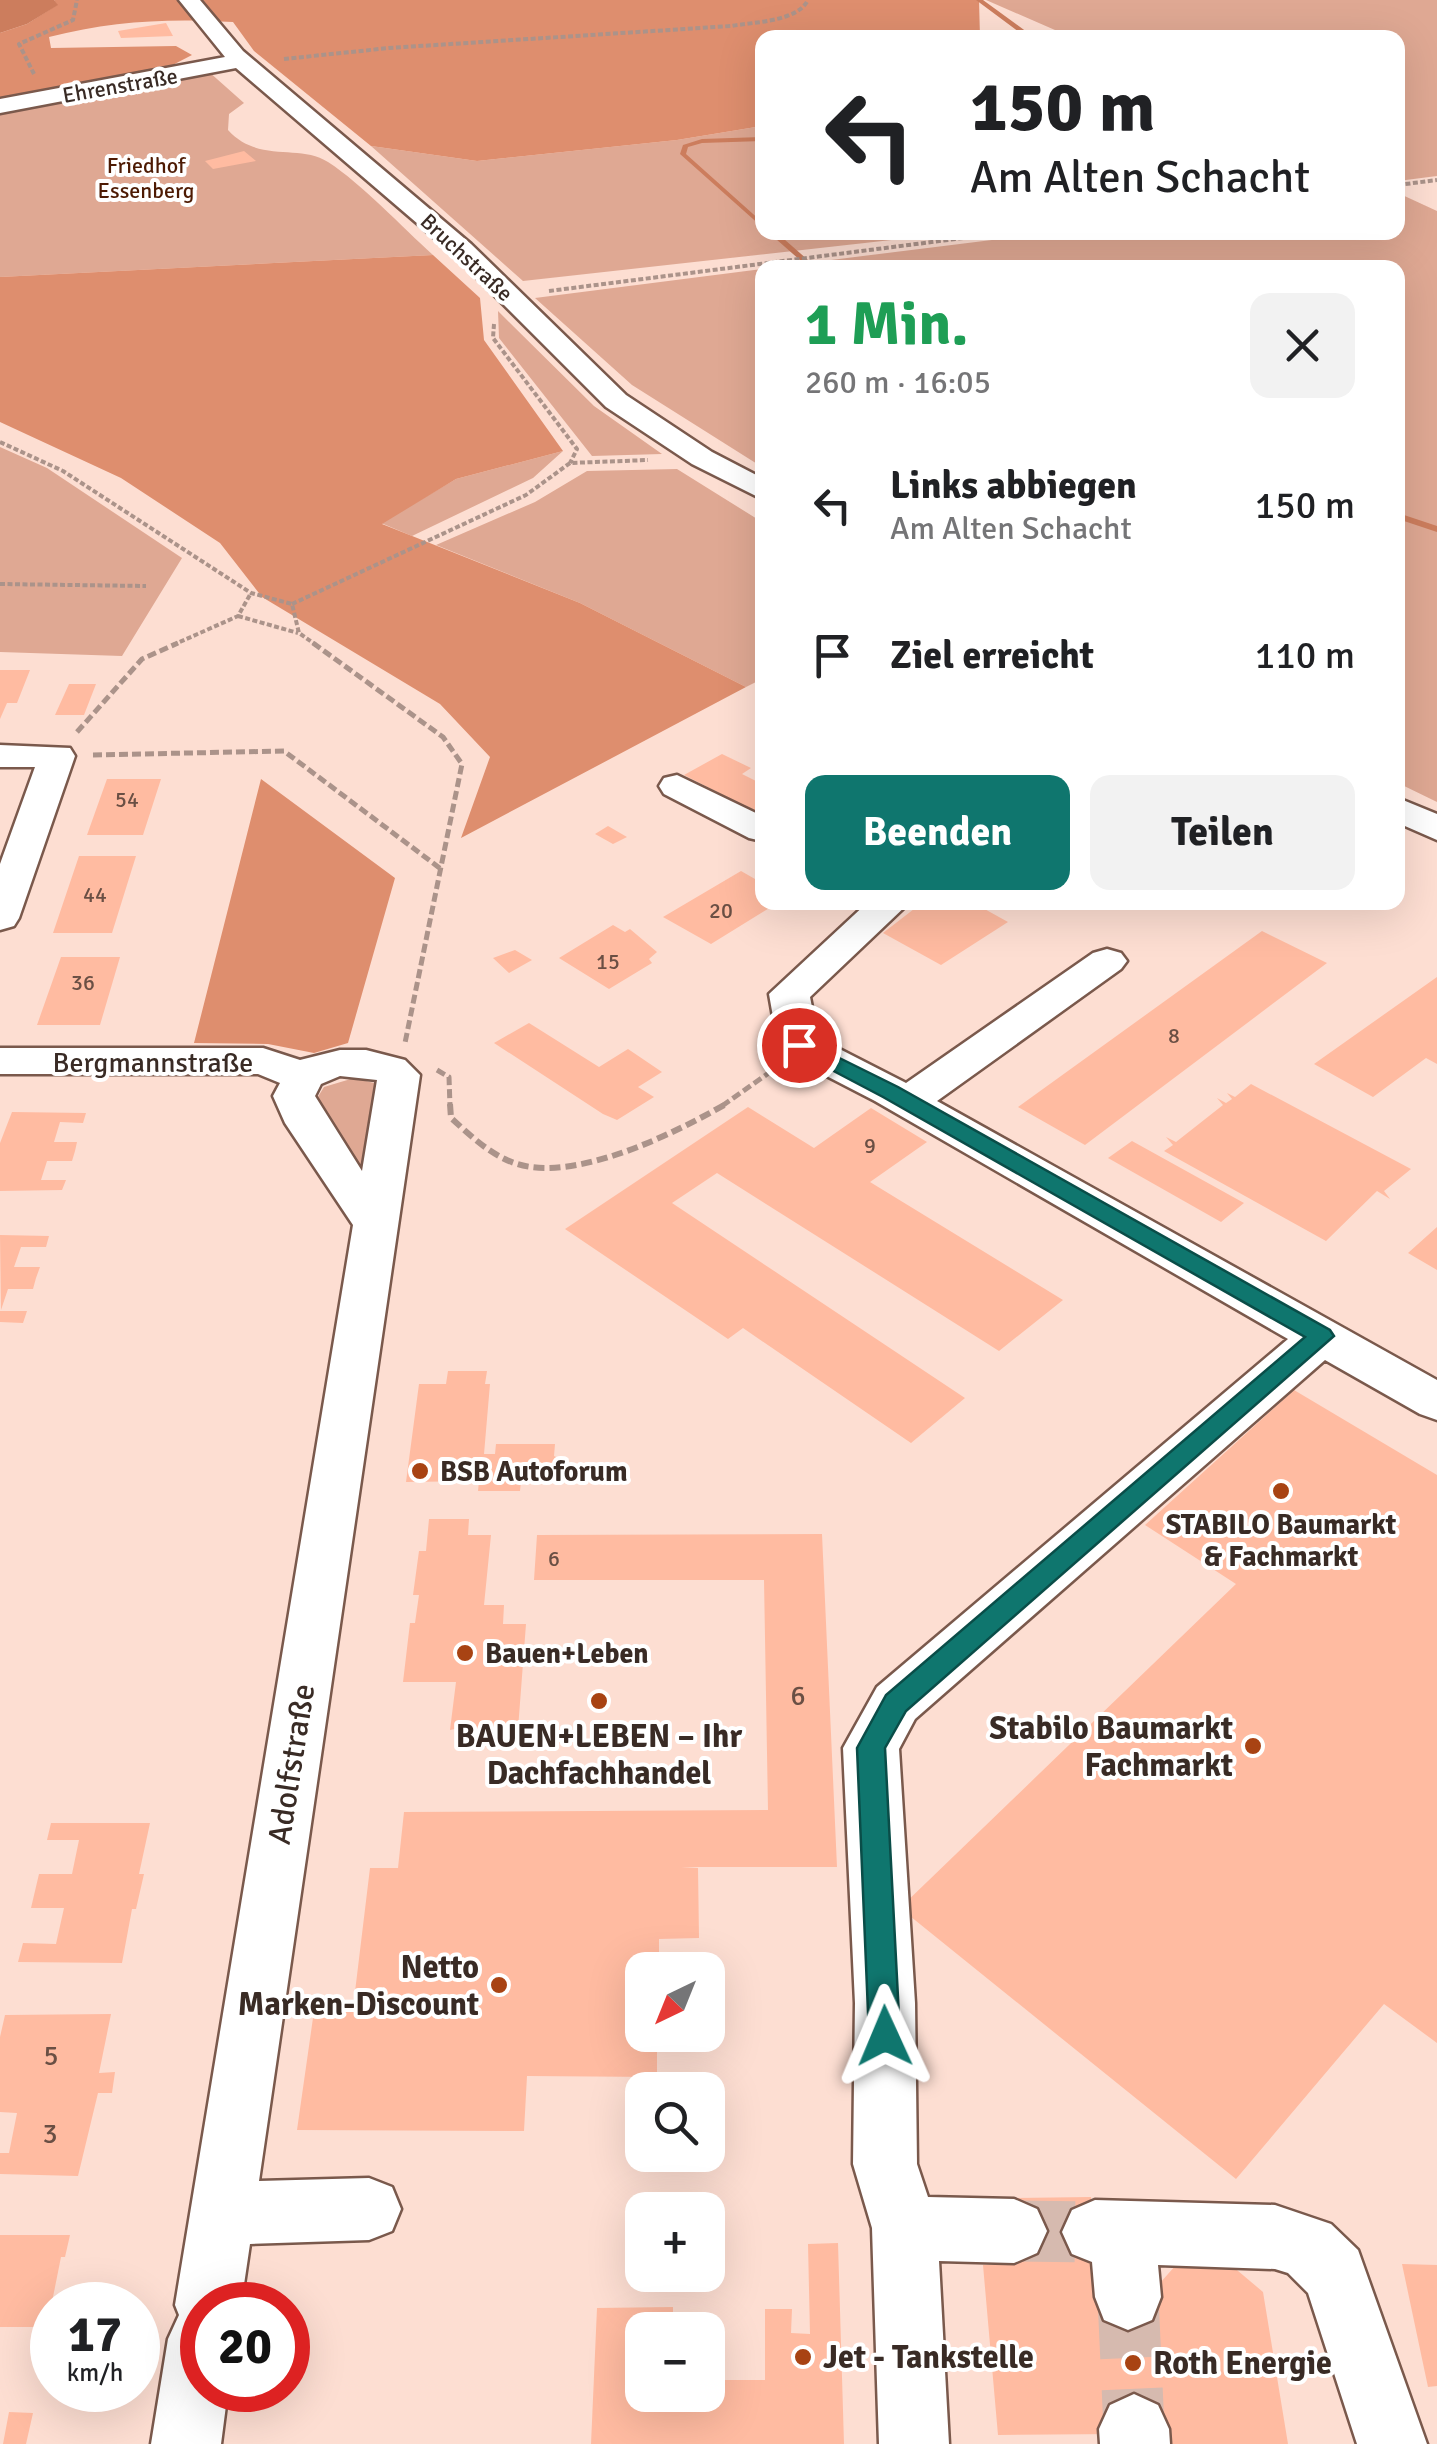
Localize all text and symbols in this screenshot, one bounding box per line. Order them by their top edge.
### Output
street label: Ehrenstraße [60,62,180,109]
text: 150 m [970,64,1155,150]
icon: left [805,70,935,200]
text: Am Alten Schacht [970,150,1310,205]
park label: Friedhof Essenberg [98,152,194,204]
street label: Bruchstraße [415,208,519,307]
text: 1 Min. [805,288,969,362]
button: close [1250,293,1355,398]
text: 260 m · 16:05 [805,363,991,402]
text: Links abbiegen [890,462,1137,509]
icon: left [805,478,860,533]
text: 150 m [1255,482,1355,529]
text: Am Alten Schacht [890,509,1132,548]
icon: arrive [805,628,860,683]
text: Ziel erreicht [890,632,1094,679]
text: 110 m [1255,632,1355,679]
button: Beenden [805,775,1070,890]
button: Teilen [1090,775,1355,890]
house number: 54 [115,786,139,813]
house number: 44 [83,881,107,908]
house number: 20 [709,897,733,924]
house number: 15 [596,948,620,975]
house number: 36 [71,969,95,996]
pin [757,1003,842,1088]
icon: arrive [772,1018,827,1073]
house number: 8 [1168,1022,1180,1049]
street label: Bergmannstraße [53,1046,253,1080]
house number: 9 [864,1132,876,1159]
place label: BSB Autoforum [440,1455,628,1489]
marker: BSB Autoforum [409,1460,431,1482]
marker: STABILO Baumarkt & Fachmarkt [1270,1480,1292,1502]
place label: STABILO Baumarkt & Fachmarkt [1166,1508,1397,1574]
house number: 6 [548,1545,560,1572]
place label: Bauen+Leben [485,1637,649,1671]
marker: Bauen+Leben [454,1642,476,1664]
house number: 6 [790,1679,806,1713]
street label: Adolfstraße [260,1681,323,1847]
marker: BAUEN+LEBEN – Ihr Dachfachhandel [588,1690,610,1712]
place label: Stabilo Baumarkt Fachmarkt [989,1709,1233,1785]
place label: BAUEN+LEBEN – Ihr Dachfachhandel [456,1717,742,1793]
marker: Stabilo Baumarkt Fachmarkt [1242,1735,1264,1757]
place label: Netto Marken-Discount [238,1948,479,2024]
north arrow [625,1952,725,2052]
map controls [625,1952,725,2412]
marker: Netto Marken-Discount [488,1974,510,1996]
position arrow [833,1984,937,2088]
house number: 5 [43,2039,59,2073]
button: search [625,2072,725,2172]
house number: 3 [42,2117,58,2151]
button: + [625,2192,725,2292]
speed limit sign: 20 [180,2282,310,2412]
text: 17 [68,2304,122,2366]
button: − [625,2312,725,2412]
place label: Jet - Tankstelle [823,2338,1034,2377]
place label: Roth Energie [1153,2344,1332,2383]
marker: Jet - Tankstelle [792,2346,814,2368]
marker: Roth Energie [1122,2352,1144,2374]
text: km/h [67,2357,123,2388]

